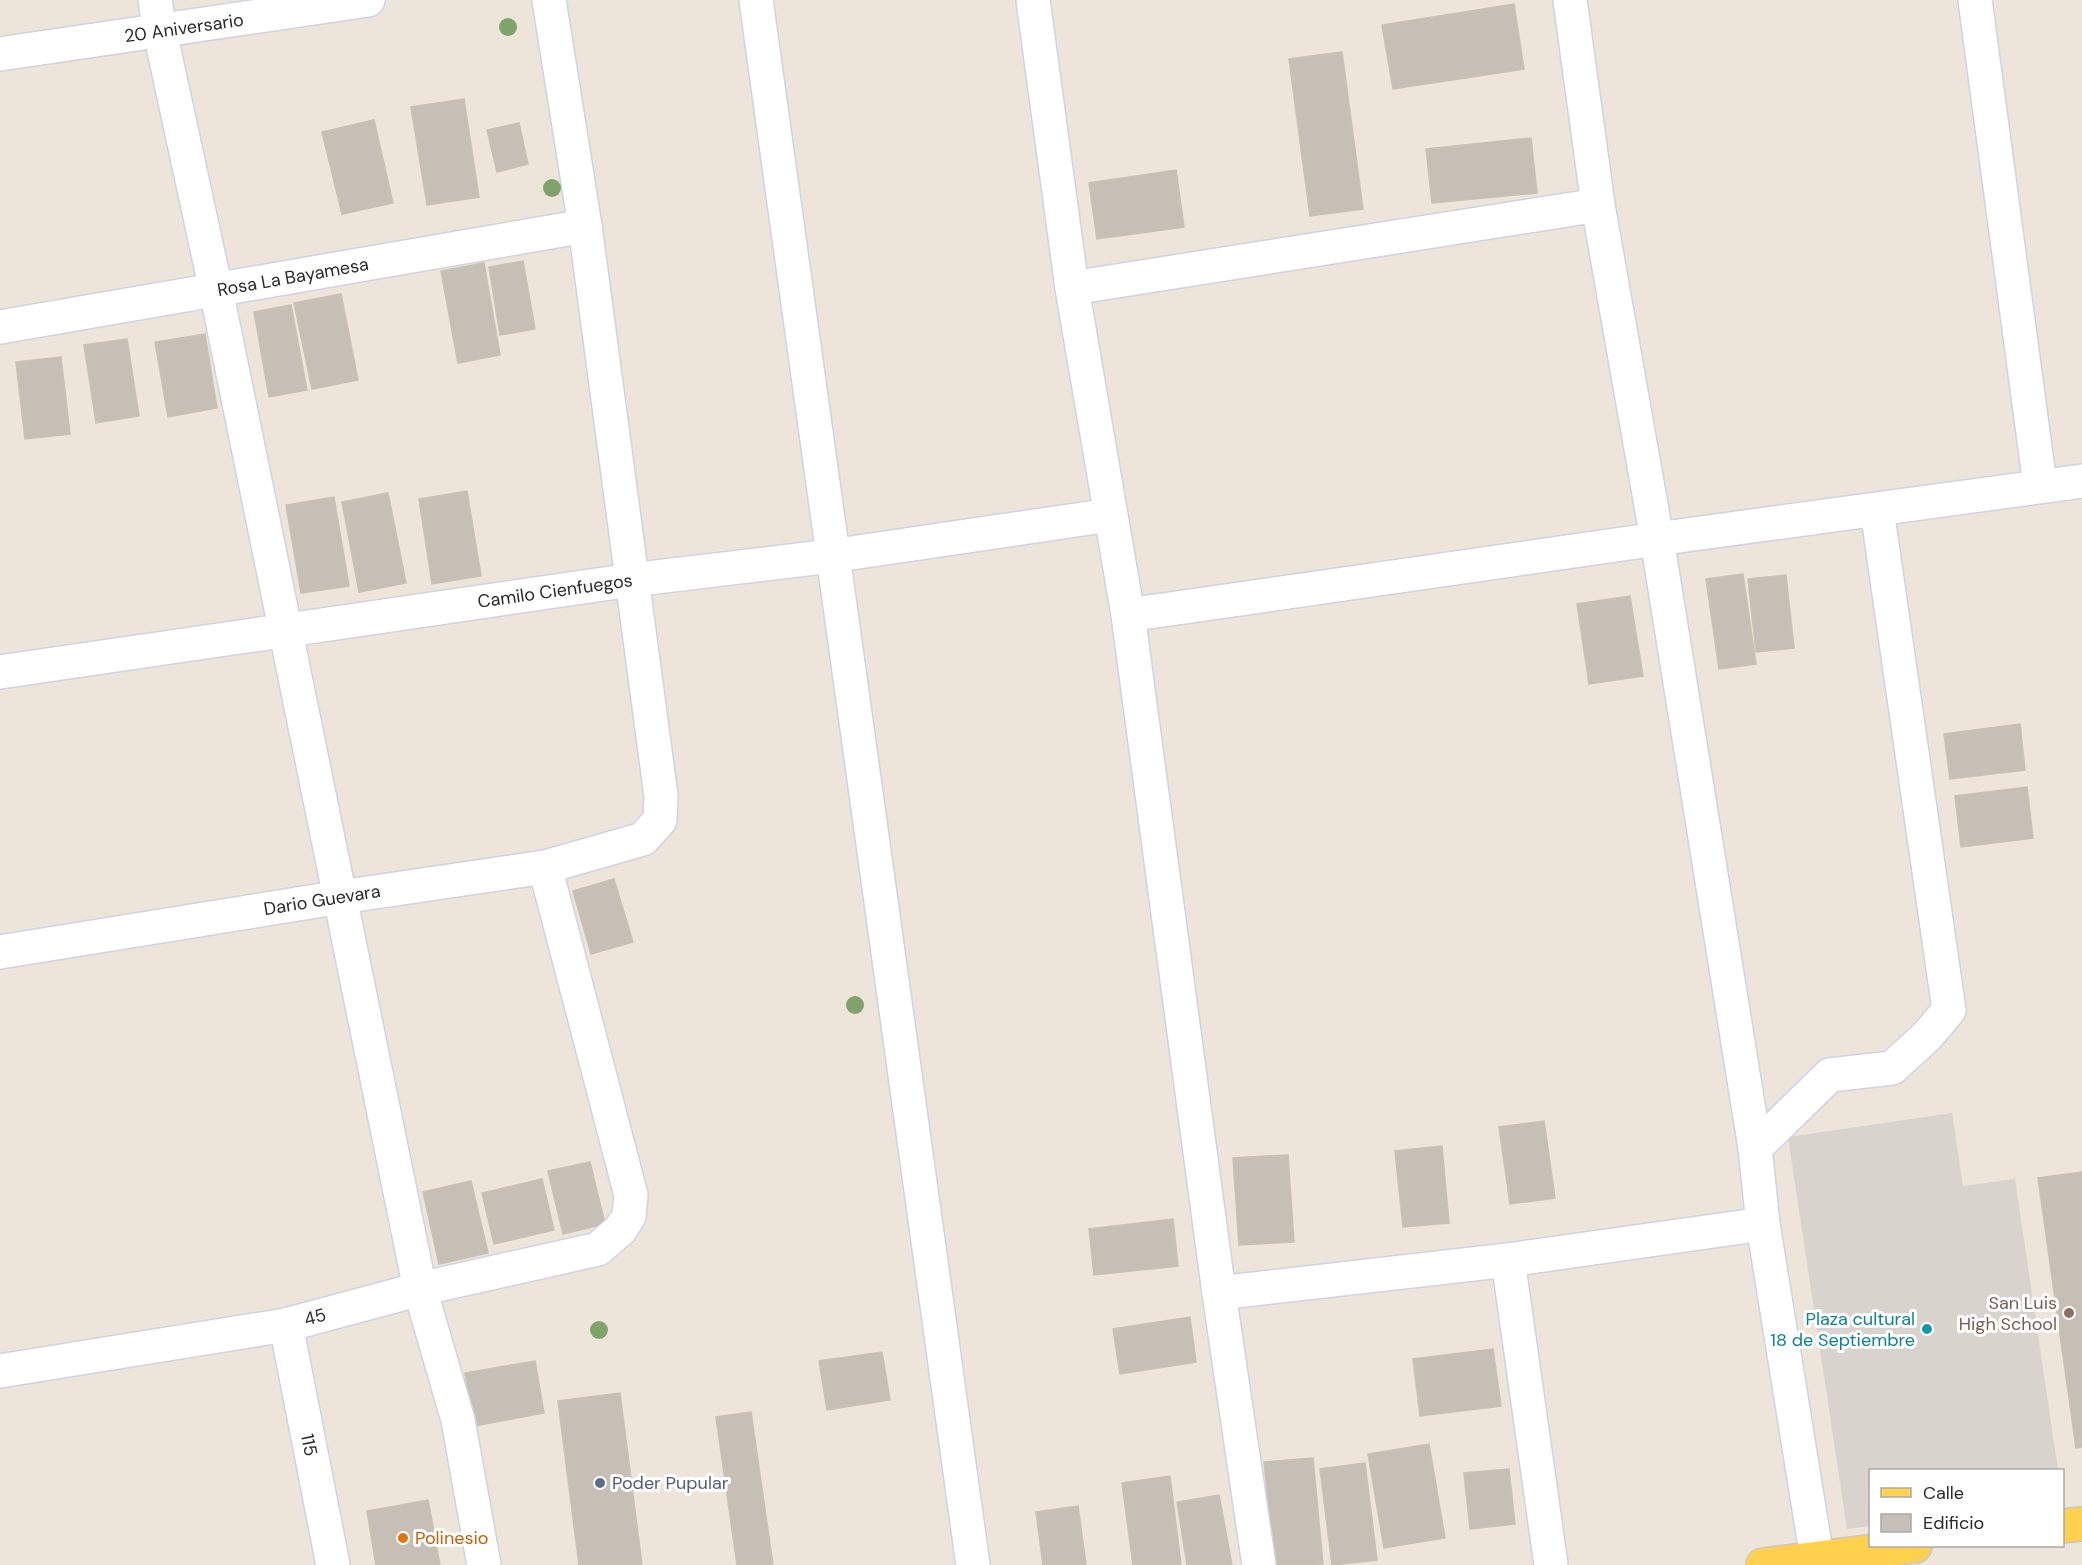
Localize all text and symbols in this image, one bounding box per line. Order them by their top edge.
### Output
street label: 20 Aniversario [123,8,245,48]
street label: Rosa La Bayamesa [215,252,371,302]
street label: Camilo Cienfuegos [476,568,634,614]
street label: Dario Guevara [262,879,382,921]
place label: San Luis High School [1959,1291,2057,1336]
street label: 45 [301,1303,329,1331]
marker: San Luis High School [2062,1306,2076,1320]
place label: Plaza cultural 18 de Septiembre [1770,1307,1915,1352]
marker: Plaza cultural 18 de Septiembre [1920,1322,1934,1336]
street label: 115 [295,1432,323,1458]
legend [1869,1469,2064,1547]
place label: Poder Pupular [612,1471,729,1495]
marker: Poder Pupular [593,1476,607,1490]
text: Calle [1923,1481,1964,1505]
text: Edificio [1923,1511,1984,1535]
place label: Polinesio [415,1526,489,1550]
marker: Polinesio [396,1531,410,1545]

